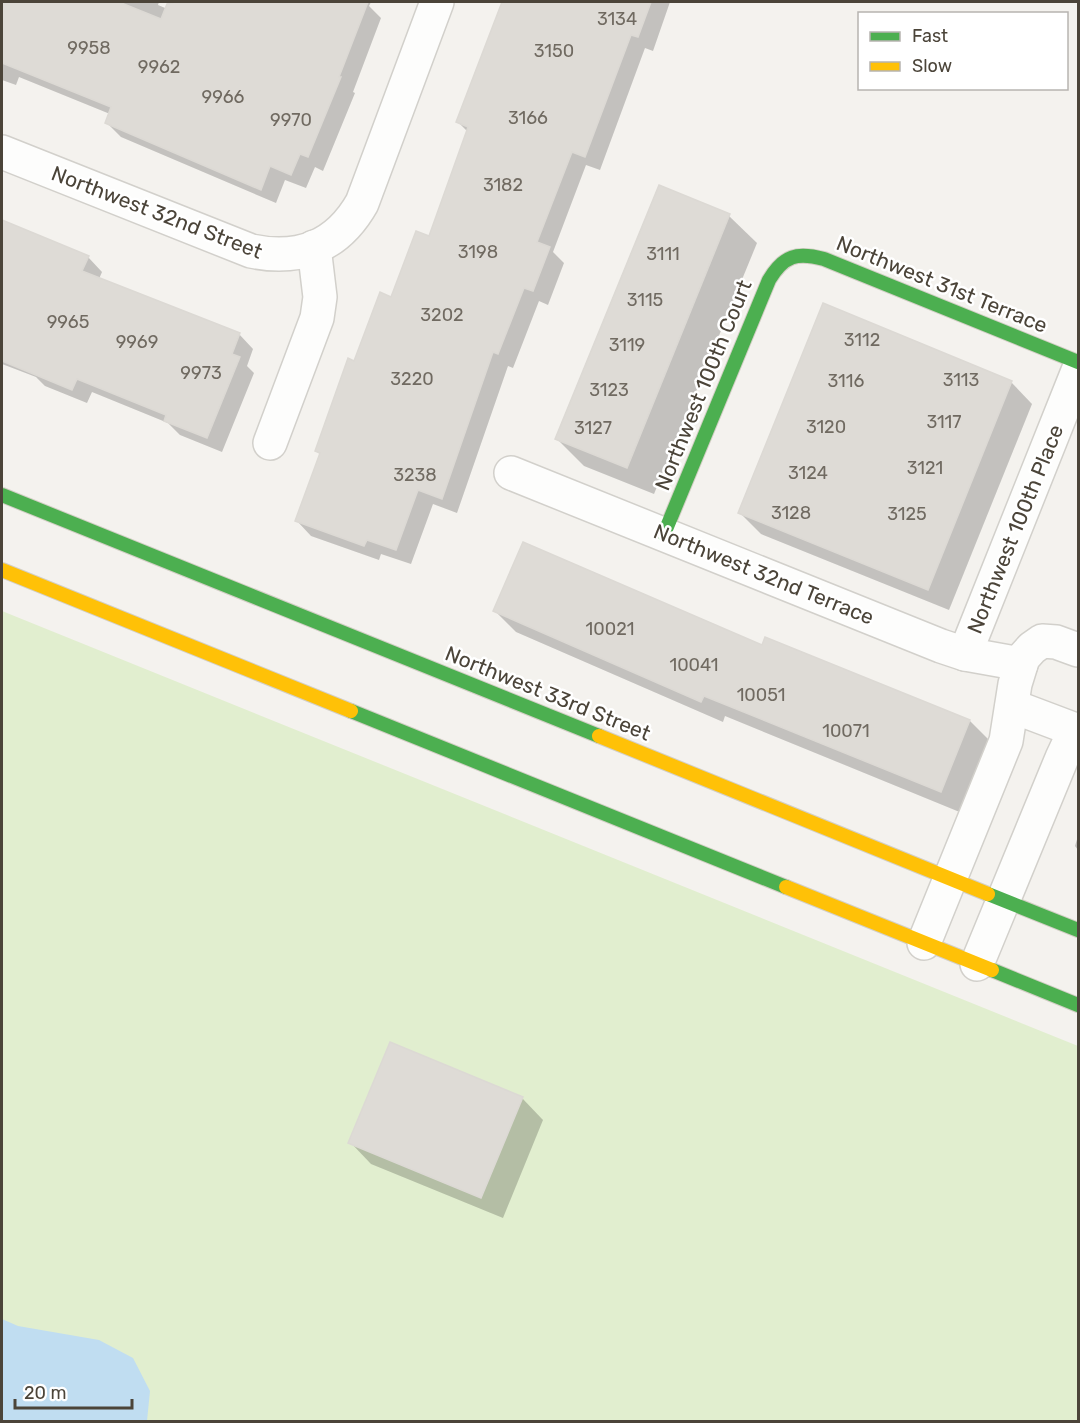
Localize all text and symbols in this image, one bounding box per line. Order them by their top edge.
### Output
house number: 3134 [597,8,637,30]
legend [858,12,1068,90]
text: Fast [912,25,948,47]
house number: 9958 [67,37,111,59]
house number: 3150 [534,40,574,62]
text: Slow [912,55,952,77]
house number: 9962 [138,56,180,78]
house number: 9966 [202,86,245,108]
house number: 3166 [508,107,548,129]
house number: 9970 [270,109,312,131]
street label: Northwest 32nd Street [48,160,266,264]
house number: 3182 [483,174,523,196]
street label: Northwest 31st Terrace [833,230,1051,338]
house number: 3198 [458,241,498,263]
house number: 3111 [646,243,680,265]
street label: Northwest 100th Court [649,276,757,494]
house number: 3115 [627,289,663,311]
house number: 3202 [420,304,464,326]
house number: 9965 [47,311,89,333]
house number: 3112 [844,329,880,351]
house number: 9969 [116,331,158,353]
house number: 3119 [609,334,645,356]
house number: 9973 [180,362,222,384]
house number: 3220 [390,368,434,390]
house number: 3113 [943,369,979,391]
house number: 3116 [828,370,865,392]
house number: 3123 [589,379,629,401]
house number: 3117 [926,411,962,433]
house number: 3120 [806,416,846,438]
house number: 3127 [574,417,612,439]
street label: Northwest 100th Place [962,421,1068,637]
house number: 3121 [907,457,943,479]
house number: 3124 [788,462,828,484]
house number: 3238 [393,464,437,486]
house number: 3128 [771,502,811,524]
house number: 3125 [887,503,927,525]
street label: Northwest 32nd Terrace [650,518,878,630]
house number: 10021 [586,618,634,640]
street label: Northwest 33rd Street [442,640,654,746]
house number: 10041 [669,654,719,676]
house number: 10051 [737,684,785,706]
house number: 10071 [822,720,870,742]
scale bar [15,1372,132,1410]
text: 20 m [24,1382,66,1404]

